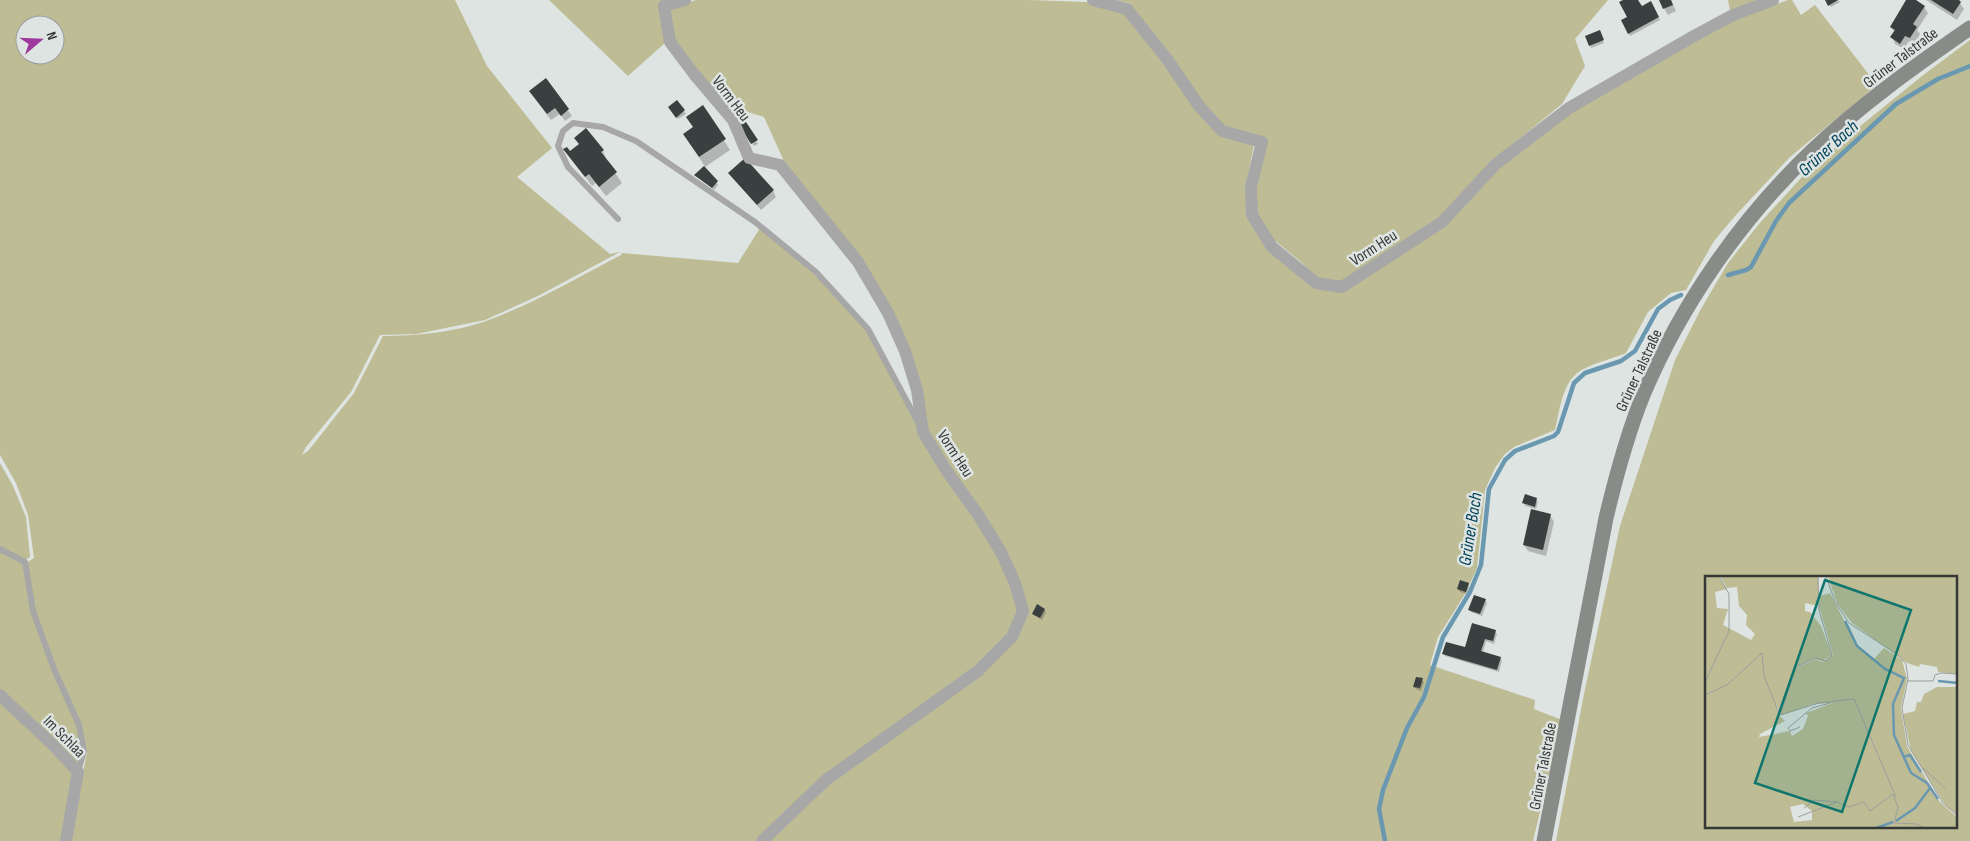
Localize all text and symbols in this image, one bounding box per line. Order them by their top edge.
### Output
north arrow [15,15,65,65]
street label: Grüner Talstraße [1860,24,1942,92]
text: N [43,30,61,42]
street label: Vorm Heu [708,72,754,125]
water label: Grüner Bach [1794,116,1863,181]
street label: Vorm Heu [1347,226,1401,270]
street label: Grüner Talstraße [1612,326,1667,415]
street label: Vorm Heu [933,427,977,481]
water label: Grüner Bach [1454,491,1487,567]
inset map [1705,576,1958,828]
street label: Im Schlaa [39,712,89,762]
street label: Grüner Talstraße [1526,721,1561,812]

